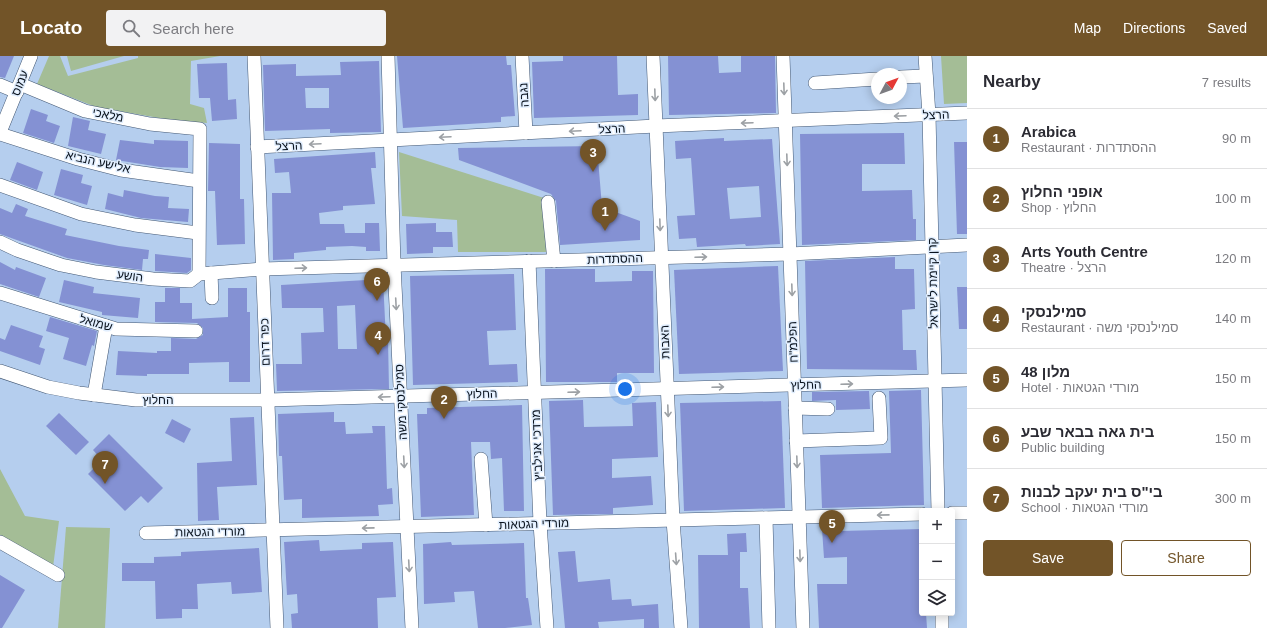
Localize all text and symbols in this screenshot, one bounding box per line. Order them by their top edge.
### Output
search box [106,10,386,46]
text: Locato [20,17,82,38]
icon: search [120,17,142,39]
text: Search here [152,20,234,37]
text: Map [1074,20,1101,36]
text: Directions [1123,20,1185,36]
text: Saved [1207,20,1247,36]
street label: עמוס [9,68,31,98]
north arrow [871,68,907,104]
text: Nearby [983,72,1041,91]
text: 7 results [1202,75,1251,90]
street label: נגבה [516,82,532,108]
one-way arrow [781,82,788,95]
one-way arrow [651,88,658,101]
street label: מלאכי [91,105,125,125]
street label: הרצל [922,108,950,122]
one-way arrow [894,113,907,120]
one-way arrow [741,119,754,126]
street label: הרצל [598,121,626,137]
text: Arabica [1021,123,1076,140]
one-way arrow [569,127,582,134]
text: 1 [992,131,1000,146]
text: 90 m [1222,131,1251,146]
one-way arrow [439,134,452,141]
street label: הרצל [275,138,303,154]
pin: 3 [580,139,606,172]
text: Restaurant · ההסתדרות [1021,140,1157,155]
one-way arrow [309,141,322,148]
street label: אלישע הנביא [64,148,132,176]
one-way arrow [783,153,791,166]
text: אופני החלוץ [1021,183,1103,200]
text: 2 [992,191,1000,206]
text: 100 m [1215,191,1251,206]
pin: 1 [592,198,618,231]
text: Shop · החלוץ [1021,200,1097,215]
one-way arrow [657,218,664,231]
street label: קרן קיימת לישראל [925,237,941,329]
text: Arts Youth Centre [1021,243,1148,260]
street label: ההסתדרות [587,251,643,267]
text: 3 [992,251,1000,266]
text: 120 m [1215,251,1251,266]
one-way arrow [694,253,707,260]
text: Theatre · הרצל [1021,260,1107,275]
one-way arrow [294,264,307,272]
street label: הושע [116,267,144,285]
pin: 6 [364,268,390,301]
one-way arrow [788,283,795,296]
one-way arrow [392,297,400,310]
text: סמילנסקי [1021,303,1087,320]
text: 4 [992,311,1000,326]
text: 140 m [1215,311,1251,326]
street label: שמואל [78,312,114,334]
street label: כפר דרום [257,318,273,366]
text: Restaurant · סמילנסקי משה [1021,320,1179,335]
street label: הפלמ"ח [785,321,801,363]
pin: 4 [365,322,391,355]
street label: האבות [657,325,673,359]
text: מלון 48 [1021,363,1070,380]
street label: סמילנסקי משה [392,364,410,440]
text: 5 [992,371,1000,386]
text: 150 m [1215,371,1251,386]
street label: החלוץ [790,377,822,393]
your location [615,379,635,399]
one-way arrow [840,380,853,387]
text: Hotel · מורדי הגטאות [1021,380,1139,395]
one-way arrow [711,384,724,391]
pin: 2 [431,386,457,419]
street label: החלוץ [466,386,498,402]
one-way arrow [567,388,580,395]
street label: החלוץ [142,393,174,407]
one-way arrow [378,393,391,401]
one-way arrow [664,404,672,417]
street label: מרדכי אנילביץ [529,409,545,481]
text: בית גאה בבאר שבע [1021,423,1154,440]
text: 6 [992,431,1000,446]
text: 150 m [1215,431,1251,446]
text: Public building [1021,440,1105,455]
pin: 7 [92,451,118,484]
one-way arrow [400,455,408,468]
one-way arrow [793,455,801,468]
text: בי"ס בית יעקב לבנות [1021,483,1163,500]
text: 7 [992,491,1000,506]
text: 300 m [1215,491,1251,506]
text: School · מורדי הגטאות [1021,500,1149,515]
map controls [919,508,955,616]
button: + [919,508,955,544]
pin: 5 [819,510,845,543]
one-way arrow [877,511,890,519]
street label: מורדי הגטאות [499,516,569,532]
street label: מורדי הגטאות [175,524,245,540]
one-way arrow [362,524,375,532]
button: Save [983,540,1113,576]
button: Share [1121,540,1251,576]
button: − [919,544,955,580]
one-way arrow [797,549,804,562]
one-way arrow [672,552,679,565]
one-way arrow [405,559,412,572]
button: layers [919,580,955,616]

